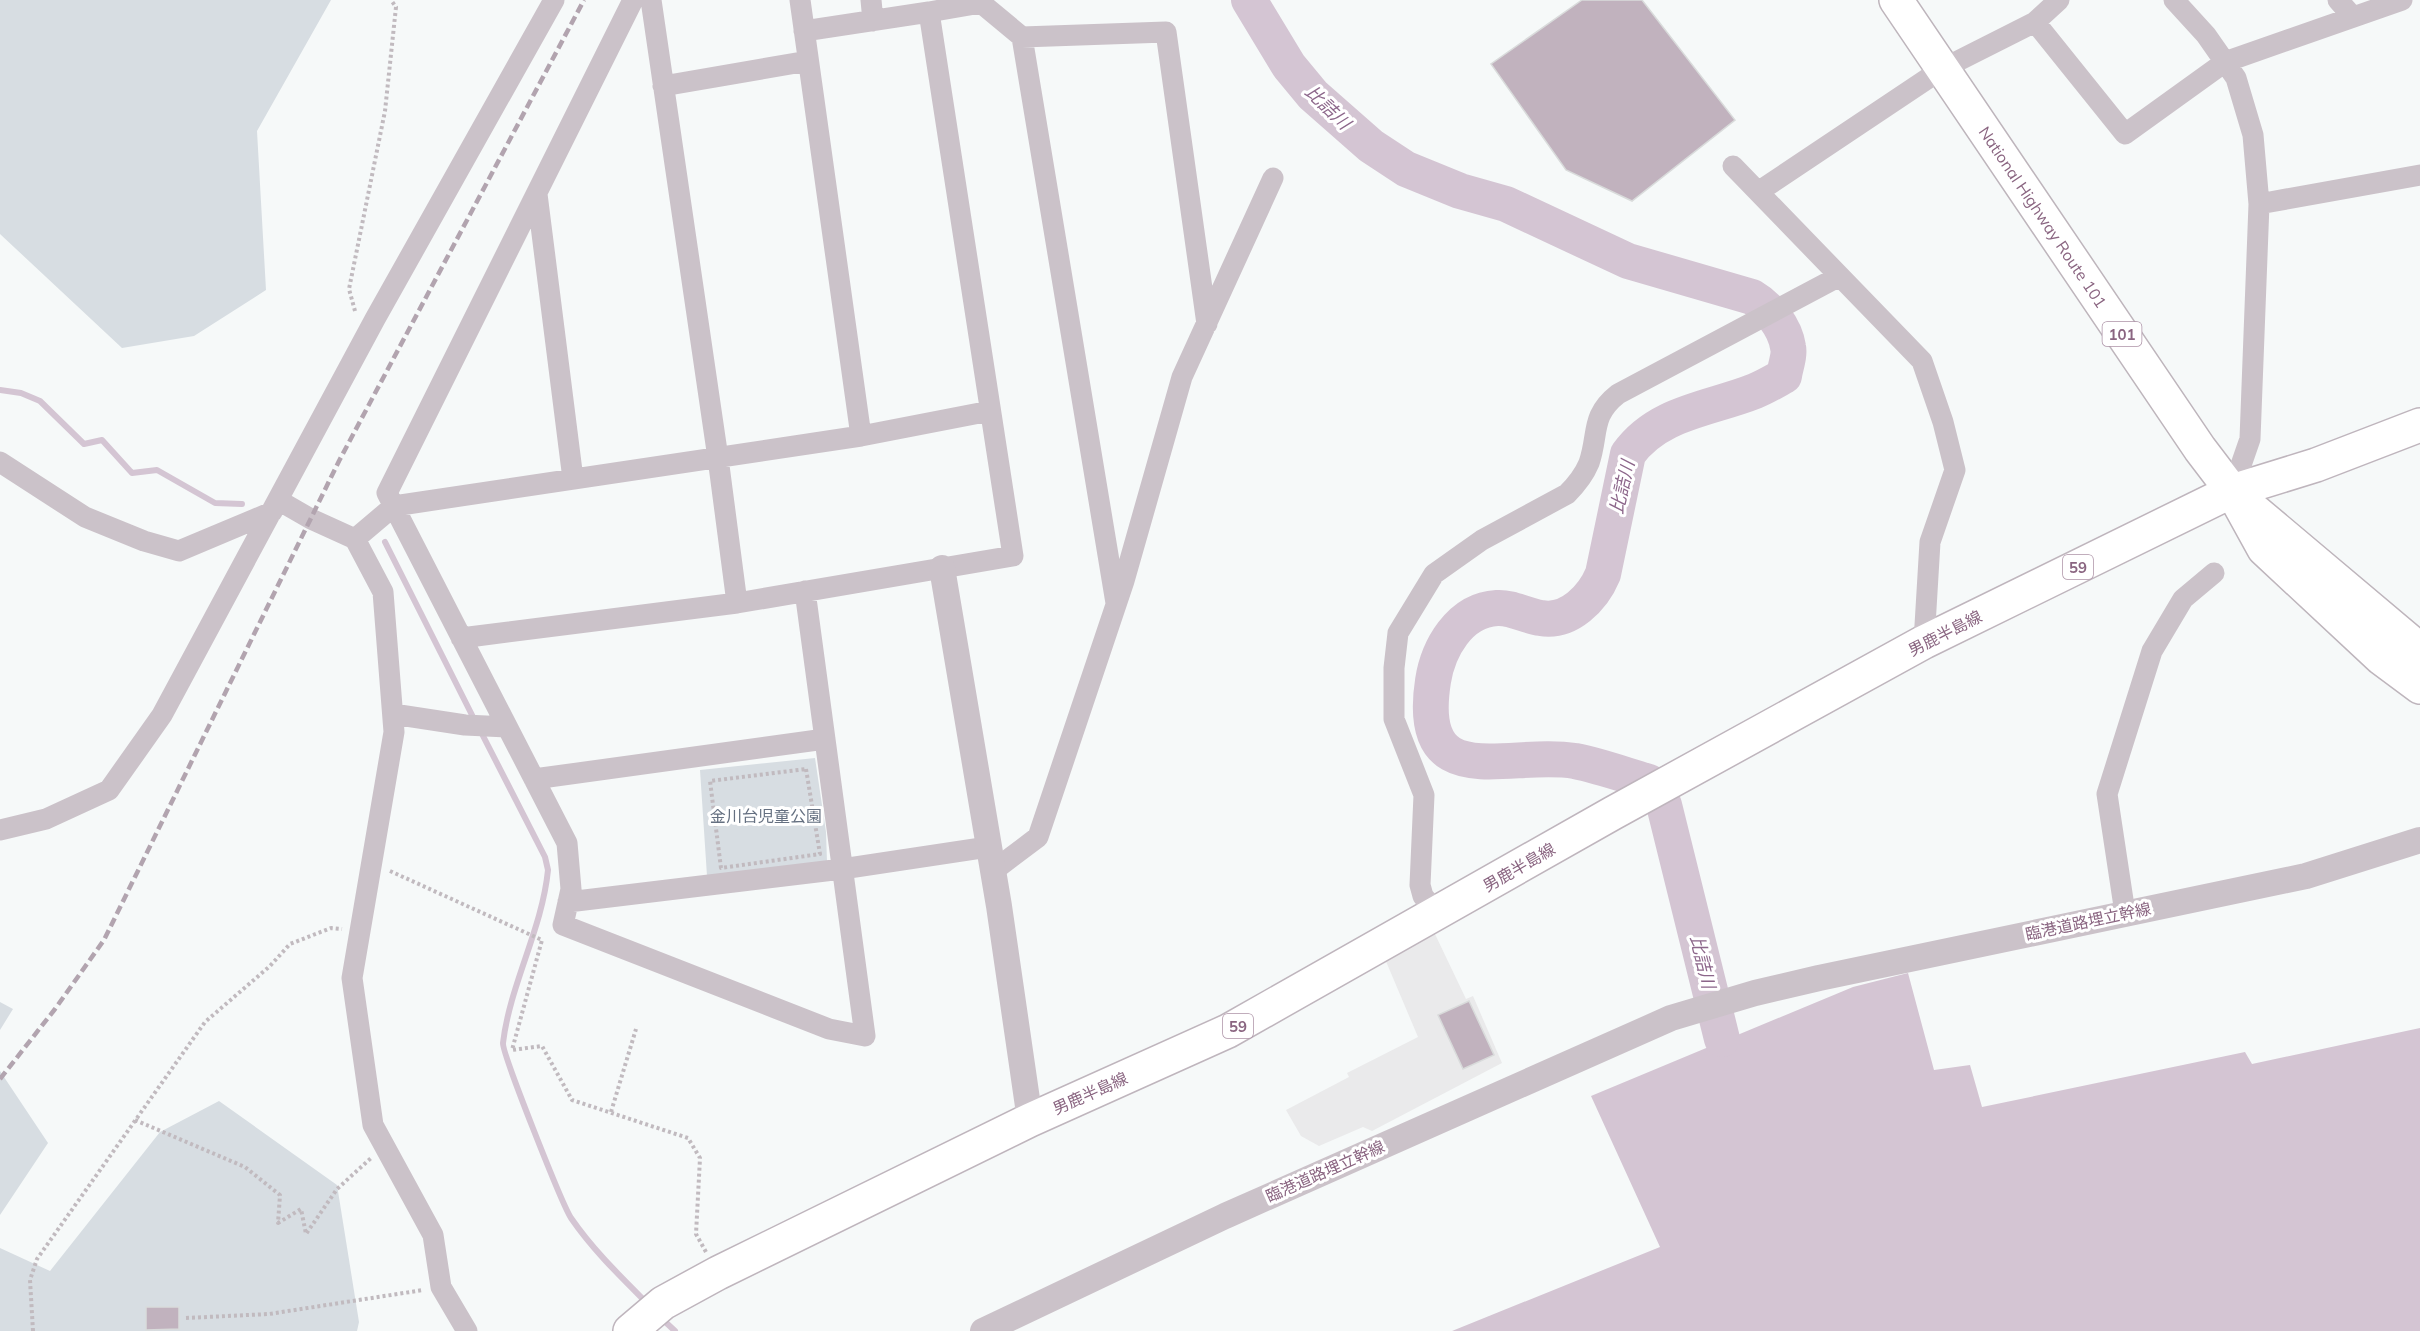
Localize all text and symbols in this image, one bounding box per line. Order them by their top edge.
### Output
water label: 比詰川 [1301,80,1357,135]
street label: National Highway Route 101 [1975,123,2111,311]
road number: 101 [2102,322,2142,346]
water label: 比詰川 [1605,456,1640,516]
road number: 59 [2063,555,2093,579]
street label: 男鹿半島線 [1905,606,1985,660]
park label: 金川台児童公園 [710,806,822,826]
street label: 男鹿半島線 [1479,838,1559,896]
street label: 臨港道路埋立幹線 [2023,898,2153,944]
water label: 比詰川 [1685,933,1721,993]
road number: 59 [1223,1014,1253,1038]
street label: 男鹿半島線 [1049,1068,1131,1118]
street label: 臨港道路埋立幹線 [1262,1136,1388,1206]

